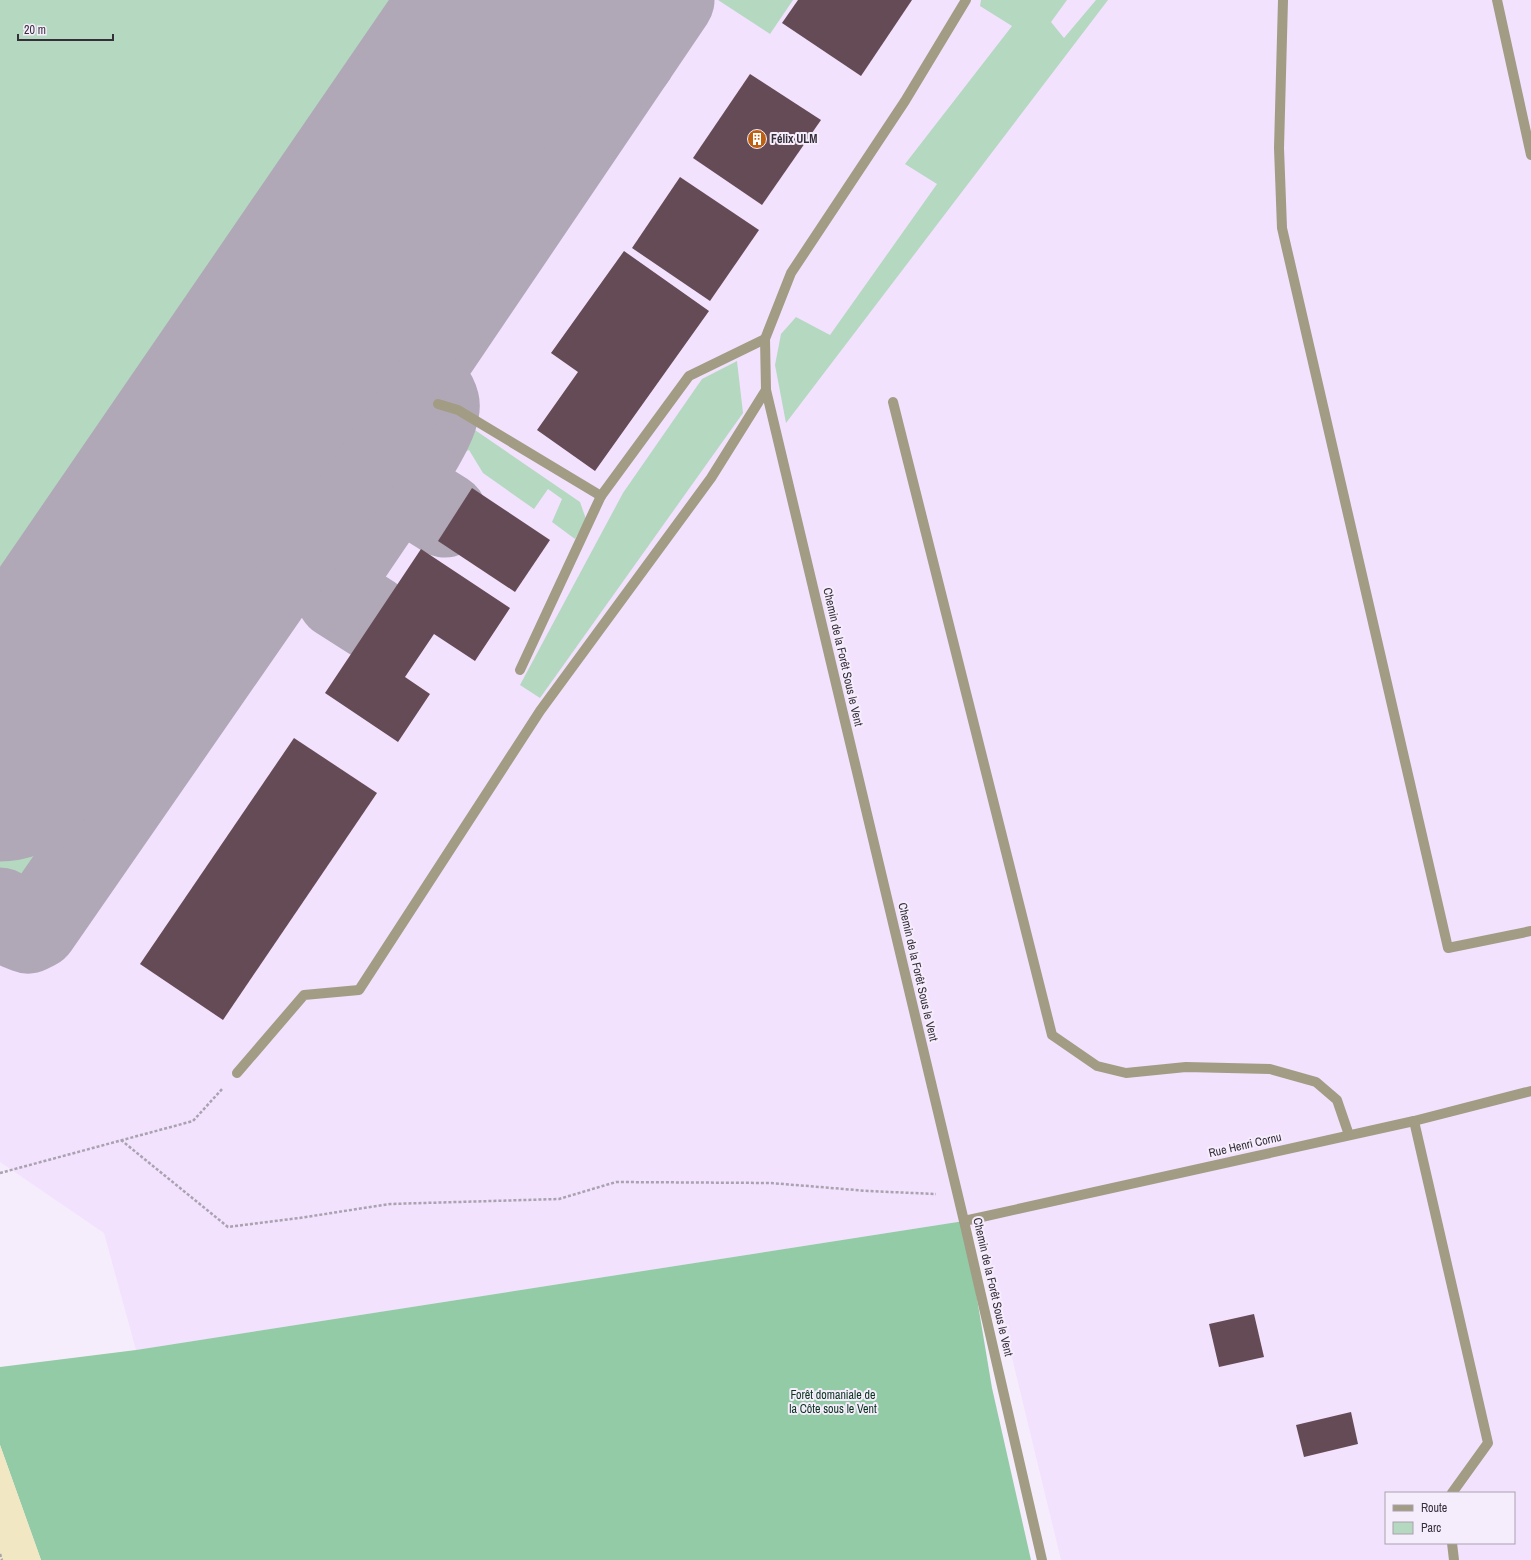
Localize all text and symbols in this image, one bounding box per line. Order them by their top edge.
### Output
scale bar [18,16,113,42]
text: 20 m [24,22,46,38]
building icon: Félix ULM [746,128,768,150]
place label: Félix ULM [771,131,817,147]
street label: Chemin de la Forêt Sous le Vent [819,586,867,728]
street label: Chemin de la Forêt Sous le Vent [894,901,942,1043]
street label: Rue Henri Cornu [1207,1129,1283,1161]
street label: Chemin de la Forêt Sous le Vent [969,1216,1017,1358]
park label: Forêt domaniale de la Côte sous le Vent [789,1387,877,1417]
legend [1385,1492,1515,1544]
text: Route [1421,1500,1447,1516]
text: Parc [1421,1520,1441,1536]

